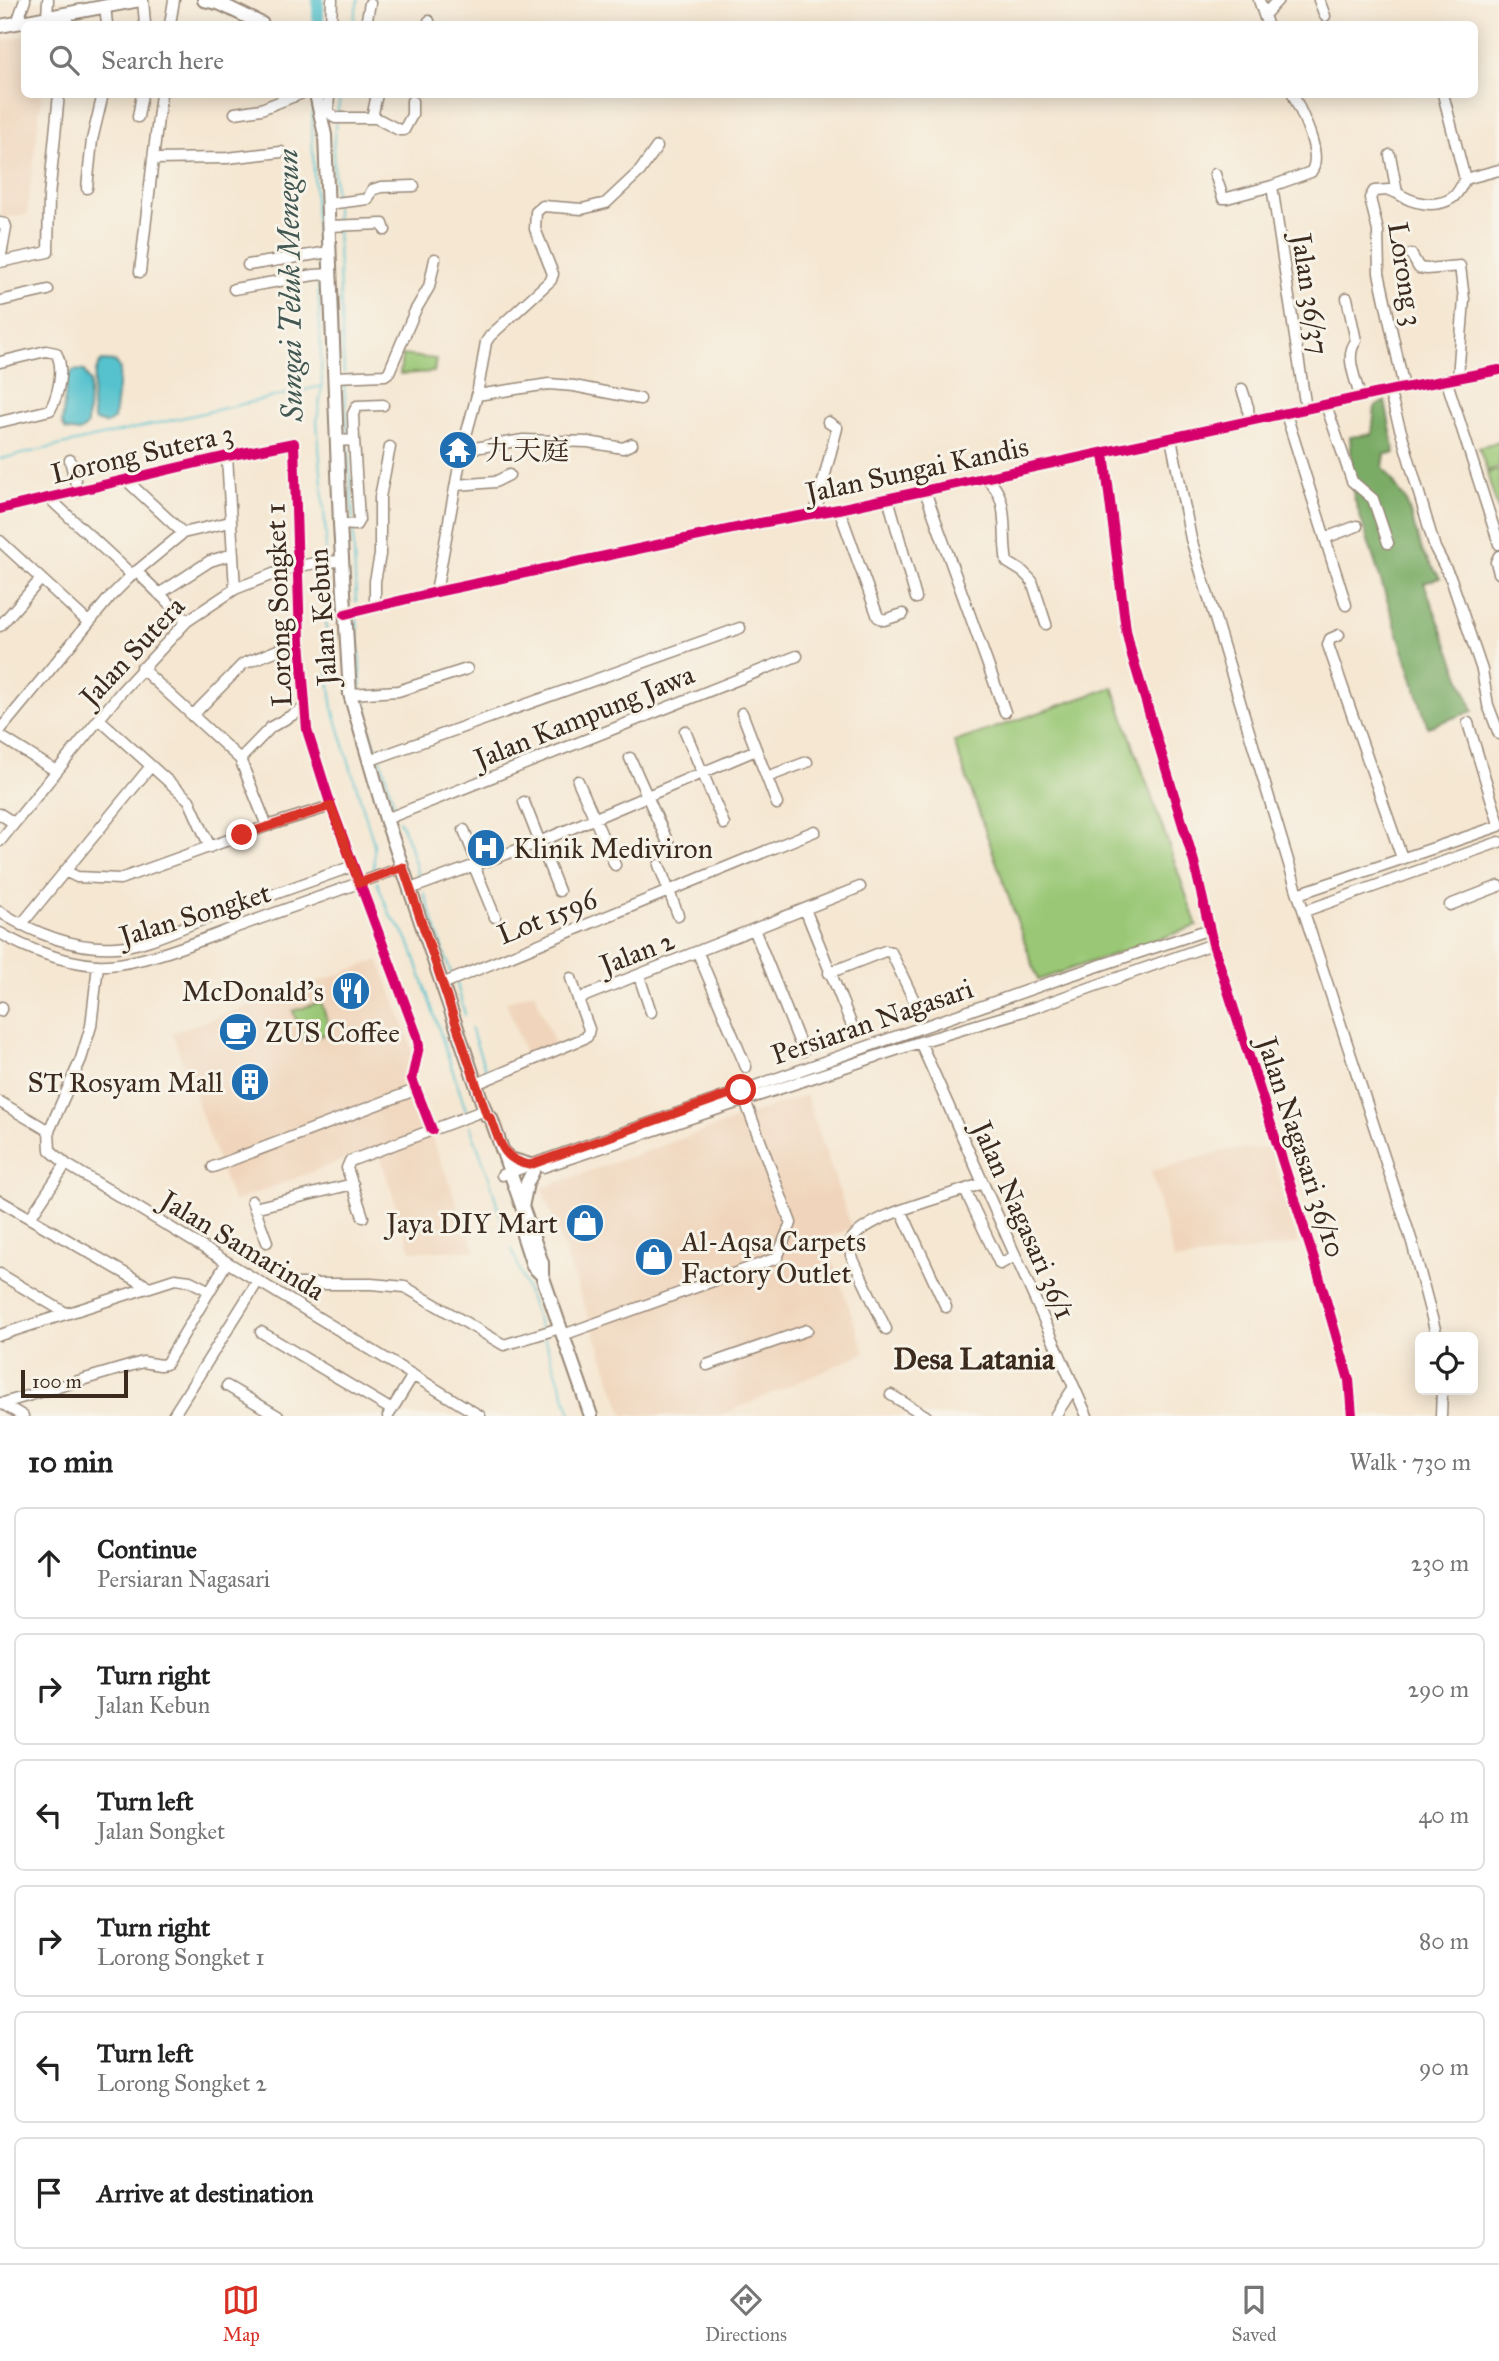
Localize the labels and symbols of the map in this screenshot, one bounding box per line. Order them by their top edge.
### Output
water label: Sungai Teluk Menegun [270,148,310,423]
street label: Lorong 3 [1380,219,1431,329]
street label: Jalan 36/37 [1283,228,1337,357]
street label: Lorong Sutera 3 [48,416,237,491]
temple icon: 九天庭 [437,429,479,471]
street label: Jalan Sungai Kandis [800,429,1032,511]
place label: 九天庭 [485,433,569,468]
street label: Lorong Songket 1 [257,502,300,707]
street label: Jalan Kebun [300,547,345,690]
street label: Jalan Sutera [70,589,192,716]
street label: Jalan Kampung Jawa [466,656,699,778]
route end [226,819,257,850]
hospital icon: Klinik Mediviron [465,827,507,869]
place label: Klinik Mediviron [513,831,713,866]
street label: Jalan Songket [113,875,275,955]
street label: Lot 1596 [492,880,604,952]
street label: Jalan 2 [592,922,680,984]
restaurant icon: McDonald's [330,970,372,1012]
street label: Persiaran Nagasari [767,971,978,1072]
place label: McDonald's [182,974,324,1009]
cafe icon: ZUS Coffee [217,1011,259,1053]
place label: ZUS Coffee [265,1015,400,1050]
street label: Jalan Nagasari 36/10 [1248,1030,1354,1262]
building icon: ST Rosyam Mall [229,1061,271,1103]
place label: ST Rosyam Mall [27,1065,223,1100]
route start [725,1074,756,1105]
street label: Jalan Nagasari 36/1 [963,1113,1083,1325]
street label: Jalan Samarinda [152,1181,331,1308]
shop icon: Jaya DIY Mart [564,1202,606,1244]
place label: Jaya DIY Mart [383,1206,558,1241]
place label: Al-Aqsa Carpets Factory Outlet [680,1224,866,1291]
shop icon: Al-Aqsa Carpets Factory Outlet [633,1236,675,1278]
district label: Desa Latania [893,1341,1056,1377]
scale bar [21,1367,128,1399]

